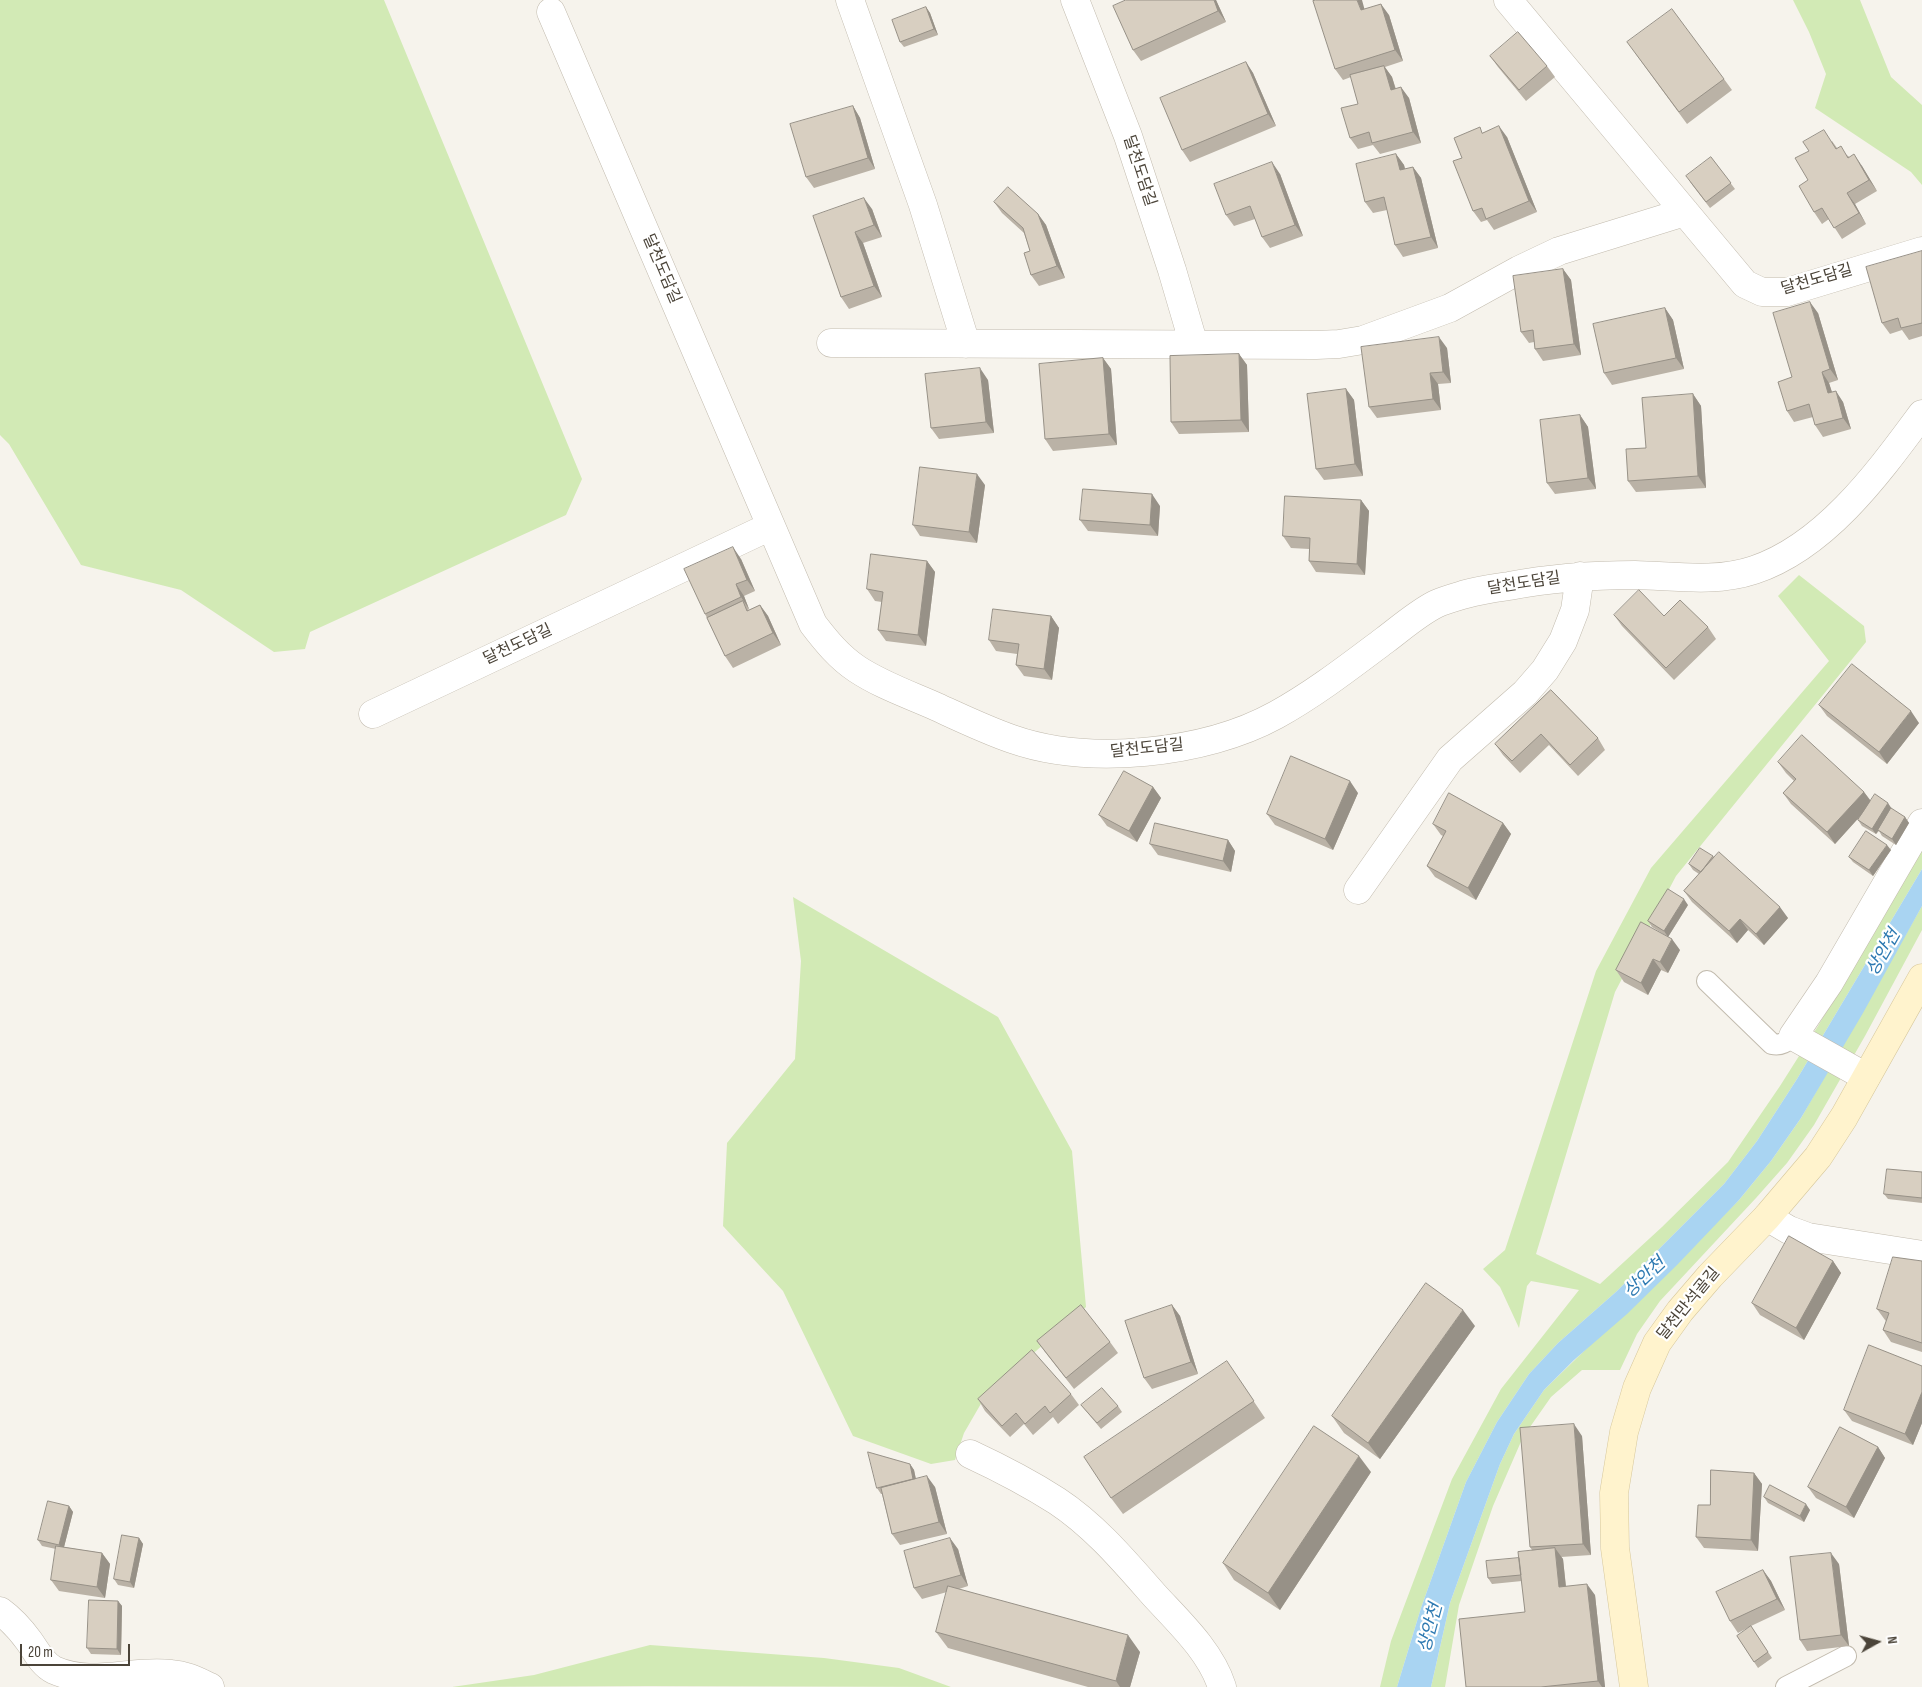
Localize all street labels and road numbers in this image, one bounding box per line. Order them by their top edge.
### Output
street label: 달천도담길 [1118,133,1160,209]
street label: 달천도담길 [638,231,684,307]
street label: 달천도담길 [1779,261,1855,299]
street label: 달천도담길 [1486,569,1562,599]
street label: 달천도담길 [481,621,555,669]
street label: 달천도담길 [1109,736,1185,762]
street label: 달천만석골길 [1654,1264,1724,1344]

